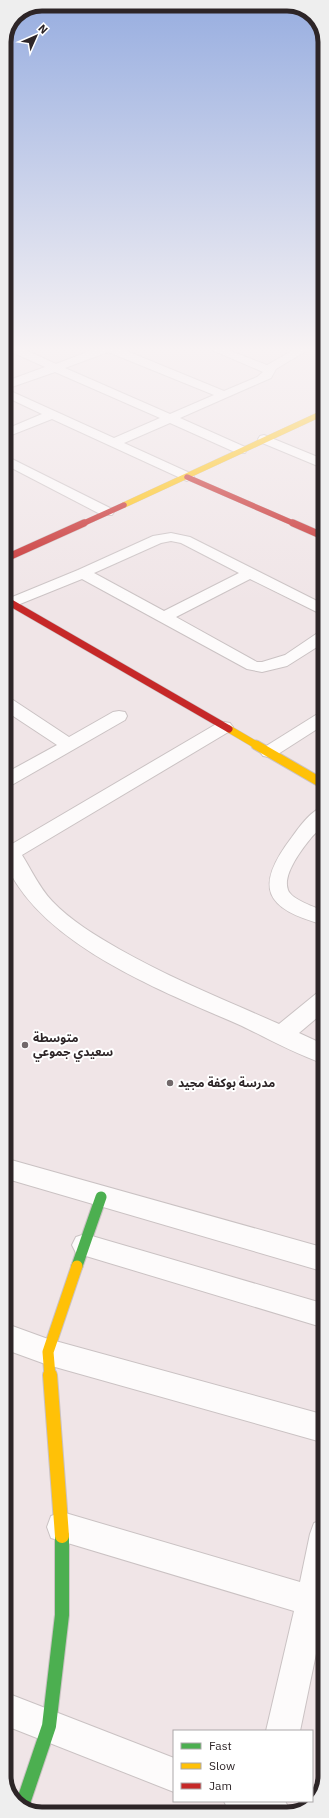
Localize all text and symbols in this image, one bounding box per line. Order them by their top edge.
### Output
north arrow [16,16,56,56]
text: N [35,21,51,37]
place label: متوسطة سعيدي جموعي [33,1030,113,1062]
marker: متوسطة سعيدي جموعي [20,1040,30,1050]
place label: مدرسة بوكفة مجيد [178,1075,275,1090]
marker: مدرسة بوكفة مجيد [165,1078,175,1088]
legend [173,1730,313,1802]
text: Fast [209,1738,232,1753]
text: Slow [209,1758,235,1773]
text: Jam [209,1778,232,1793]

